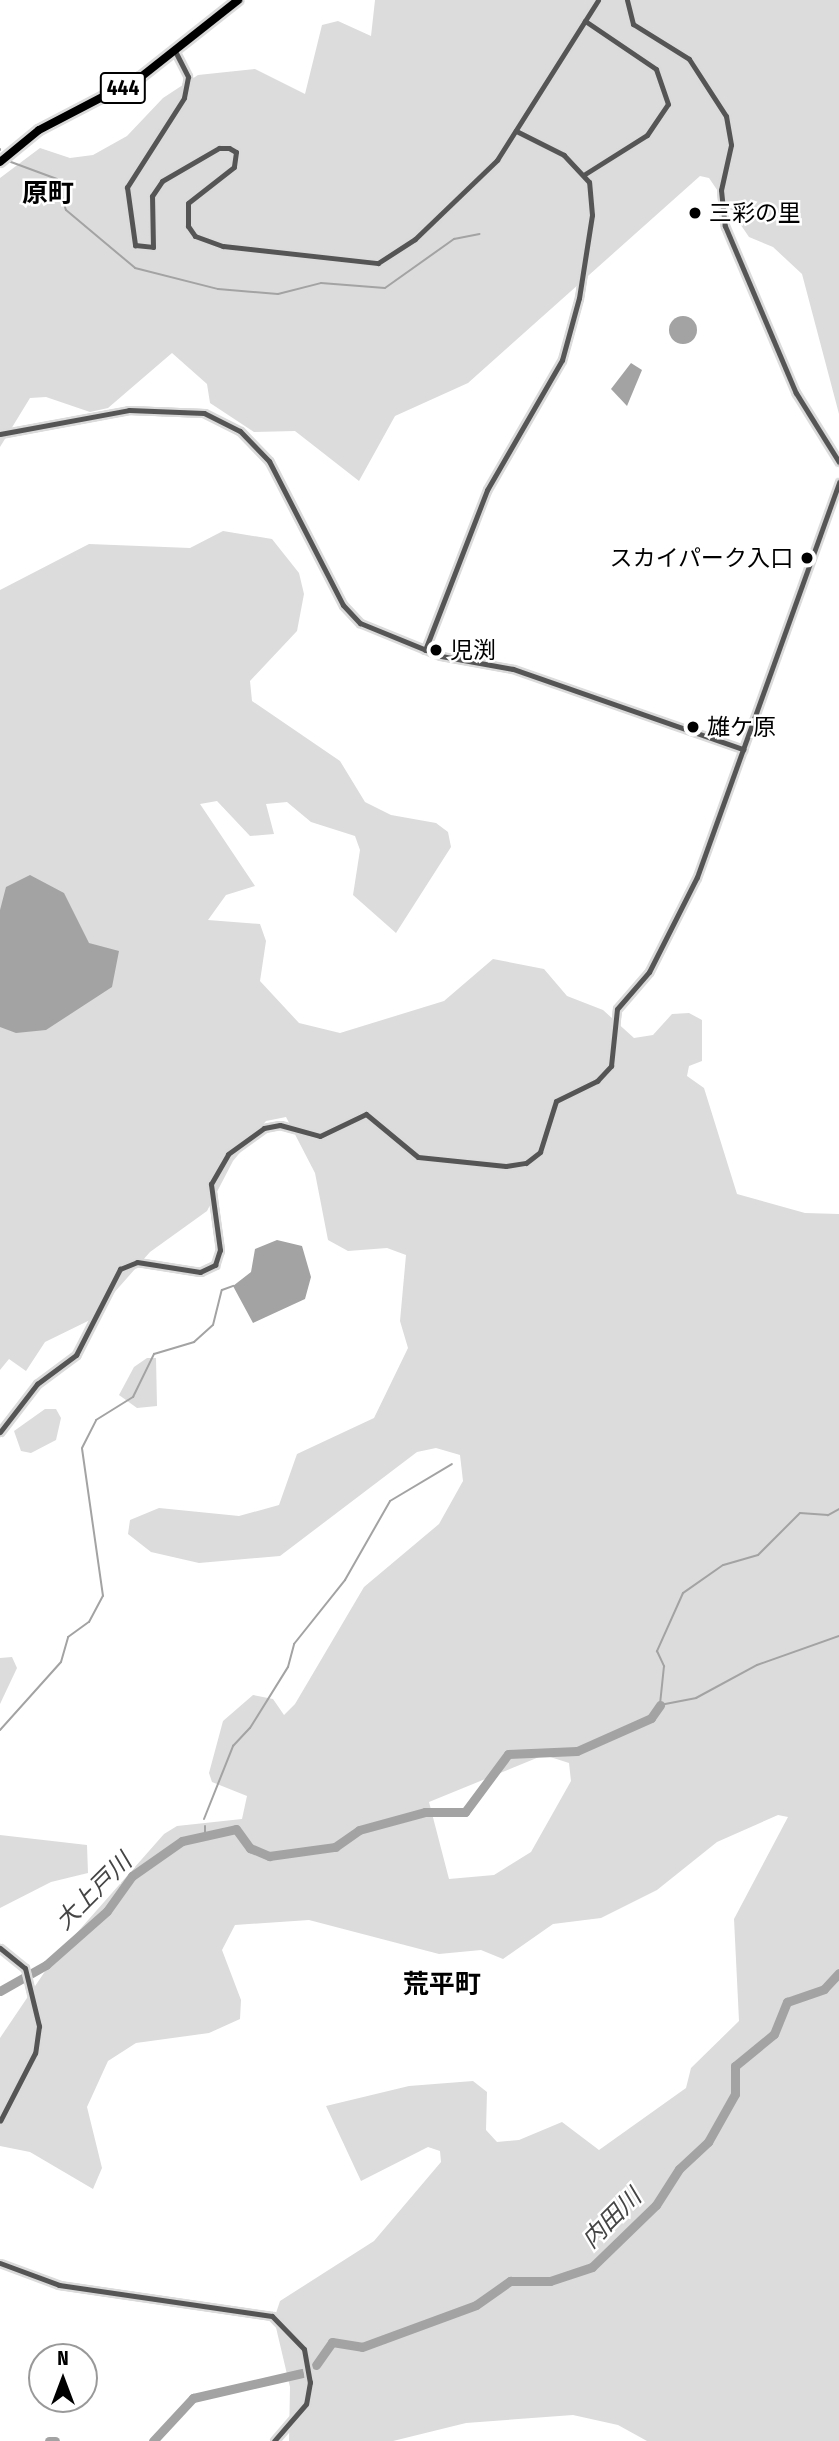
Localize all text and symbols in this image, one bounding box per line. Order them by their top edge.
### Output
road number: 444 [99,70,148,106]
district label: 原町 [22,178,74,210]
place label: 三彩の里 [709,199,801,227]
marker: 三彩の里 [687,205,703,221]
place label: スカイパーク入口 [609,544,793,572]
marker: スカイパーク入口 [799,550,815,566]
place label: 児渕 [450,636,496,664]
marker: 児渕 [428,642,444,658]
place label: 雄ケ原 [707,713,776,741]
marker: 雄ケ原 [685,719,701,735]
water label: 大上戸川 [50,1848,138,1936]
district label: 荒平町 [403,1969,481,2001]
water label: 内田川 [576,2183,648,2255]
north arrow [28,2343,98,2413]
text: N [57,2347,69,2370]

